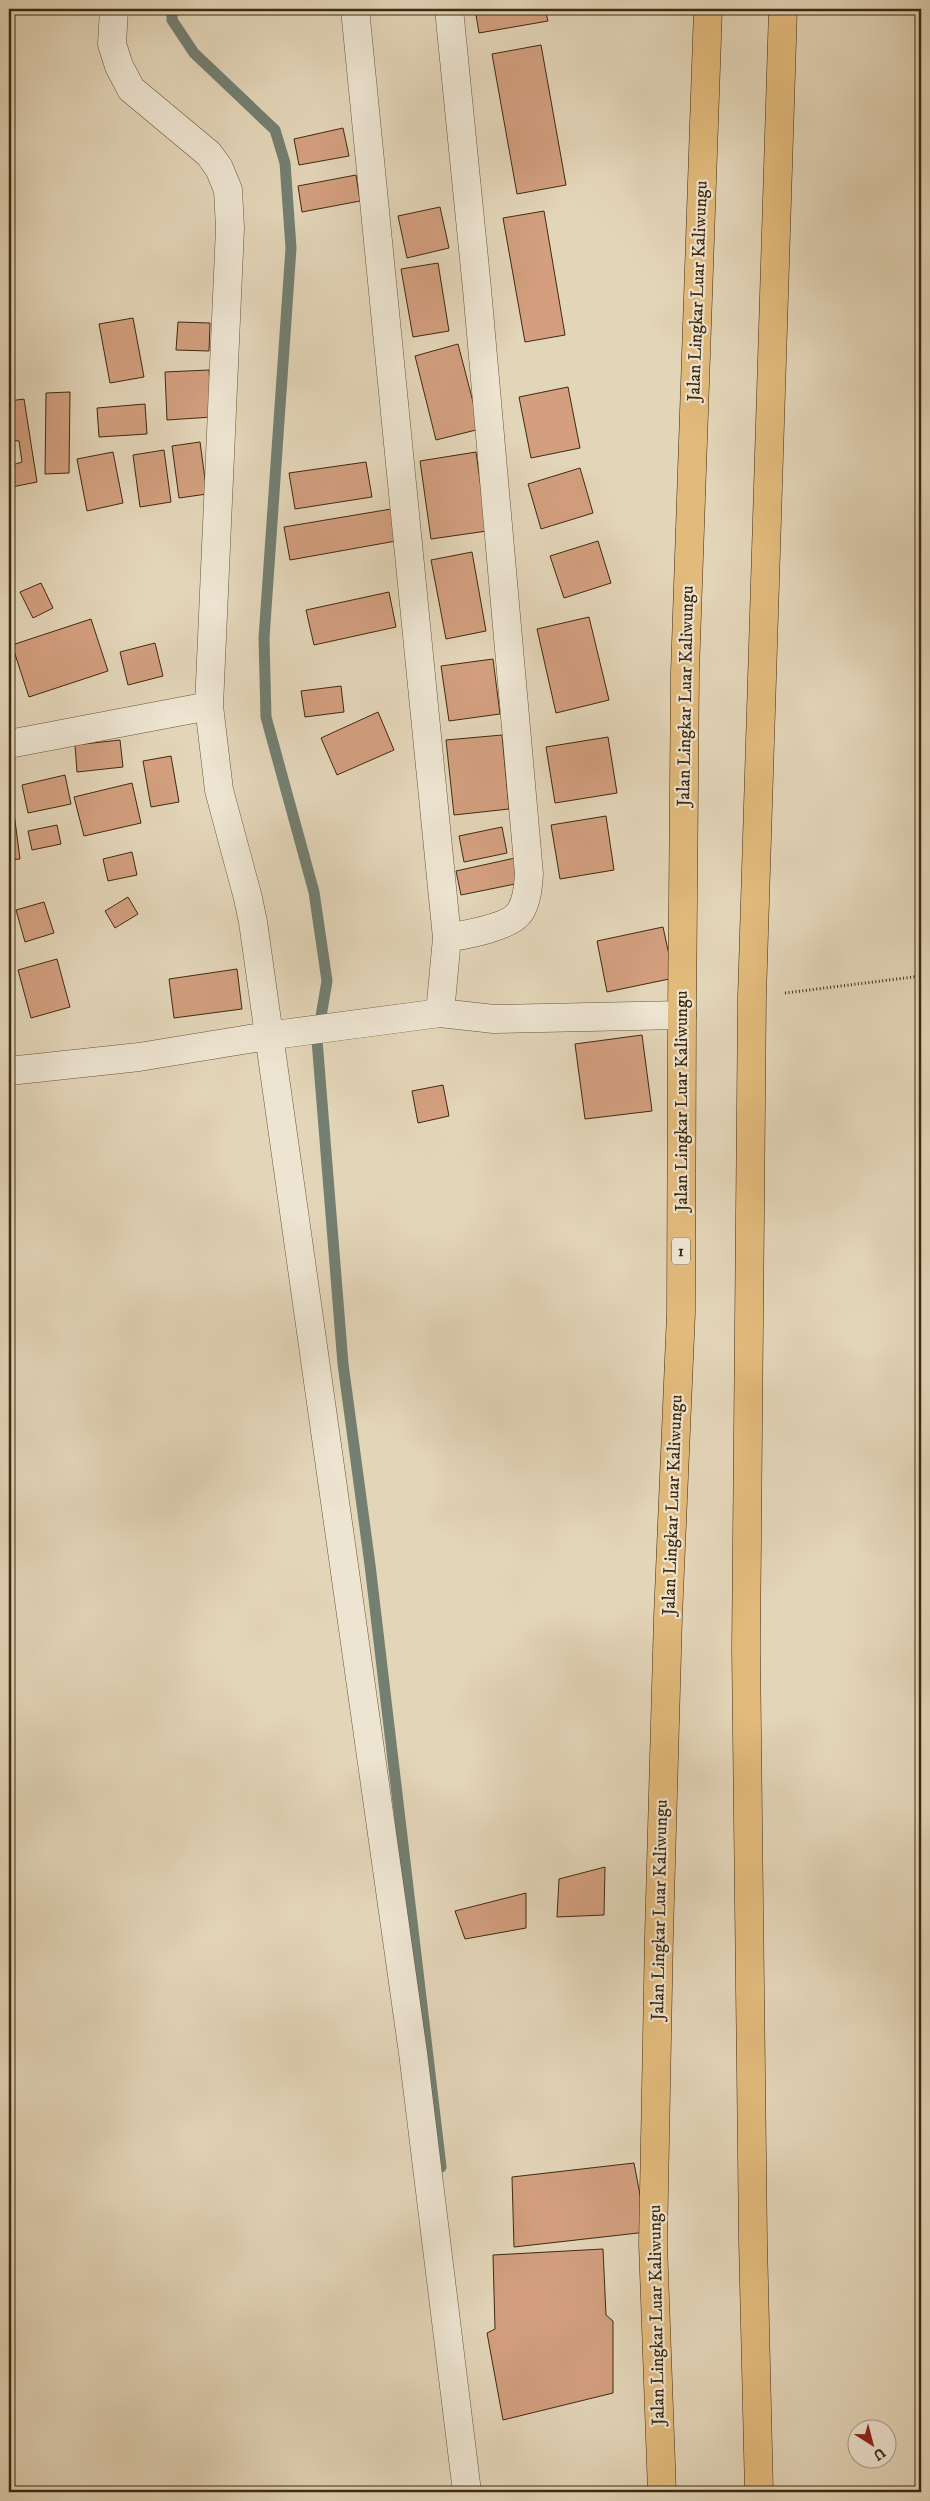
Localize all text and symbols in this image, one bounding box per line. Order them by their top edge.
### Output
street label: Jalan Lingkar Luar Kaliwungu [683,180,713,404]
street label: Jalan Lingkar Luar Kaliwungu [673,585,699,809]
street label: Jalan Lingkar Luar Kaliwungu [671,990,693,1213]
road number: 1 [672,1238,690,1264]
street label: Jalan Lingkar Luar Kaliwungu [658,1394,688,1618]
street label: Jalan Lingkar Luar Kaliwungu [647,1799,673,2023]
street label: Jalan Lingkar Luar Kaliwungu [644,2204,670,2428]
north arrow [848,2418,898,2468]
text: U [869,2443,889,2464]

